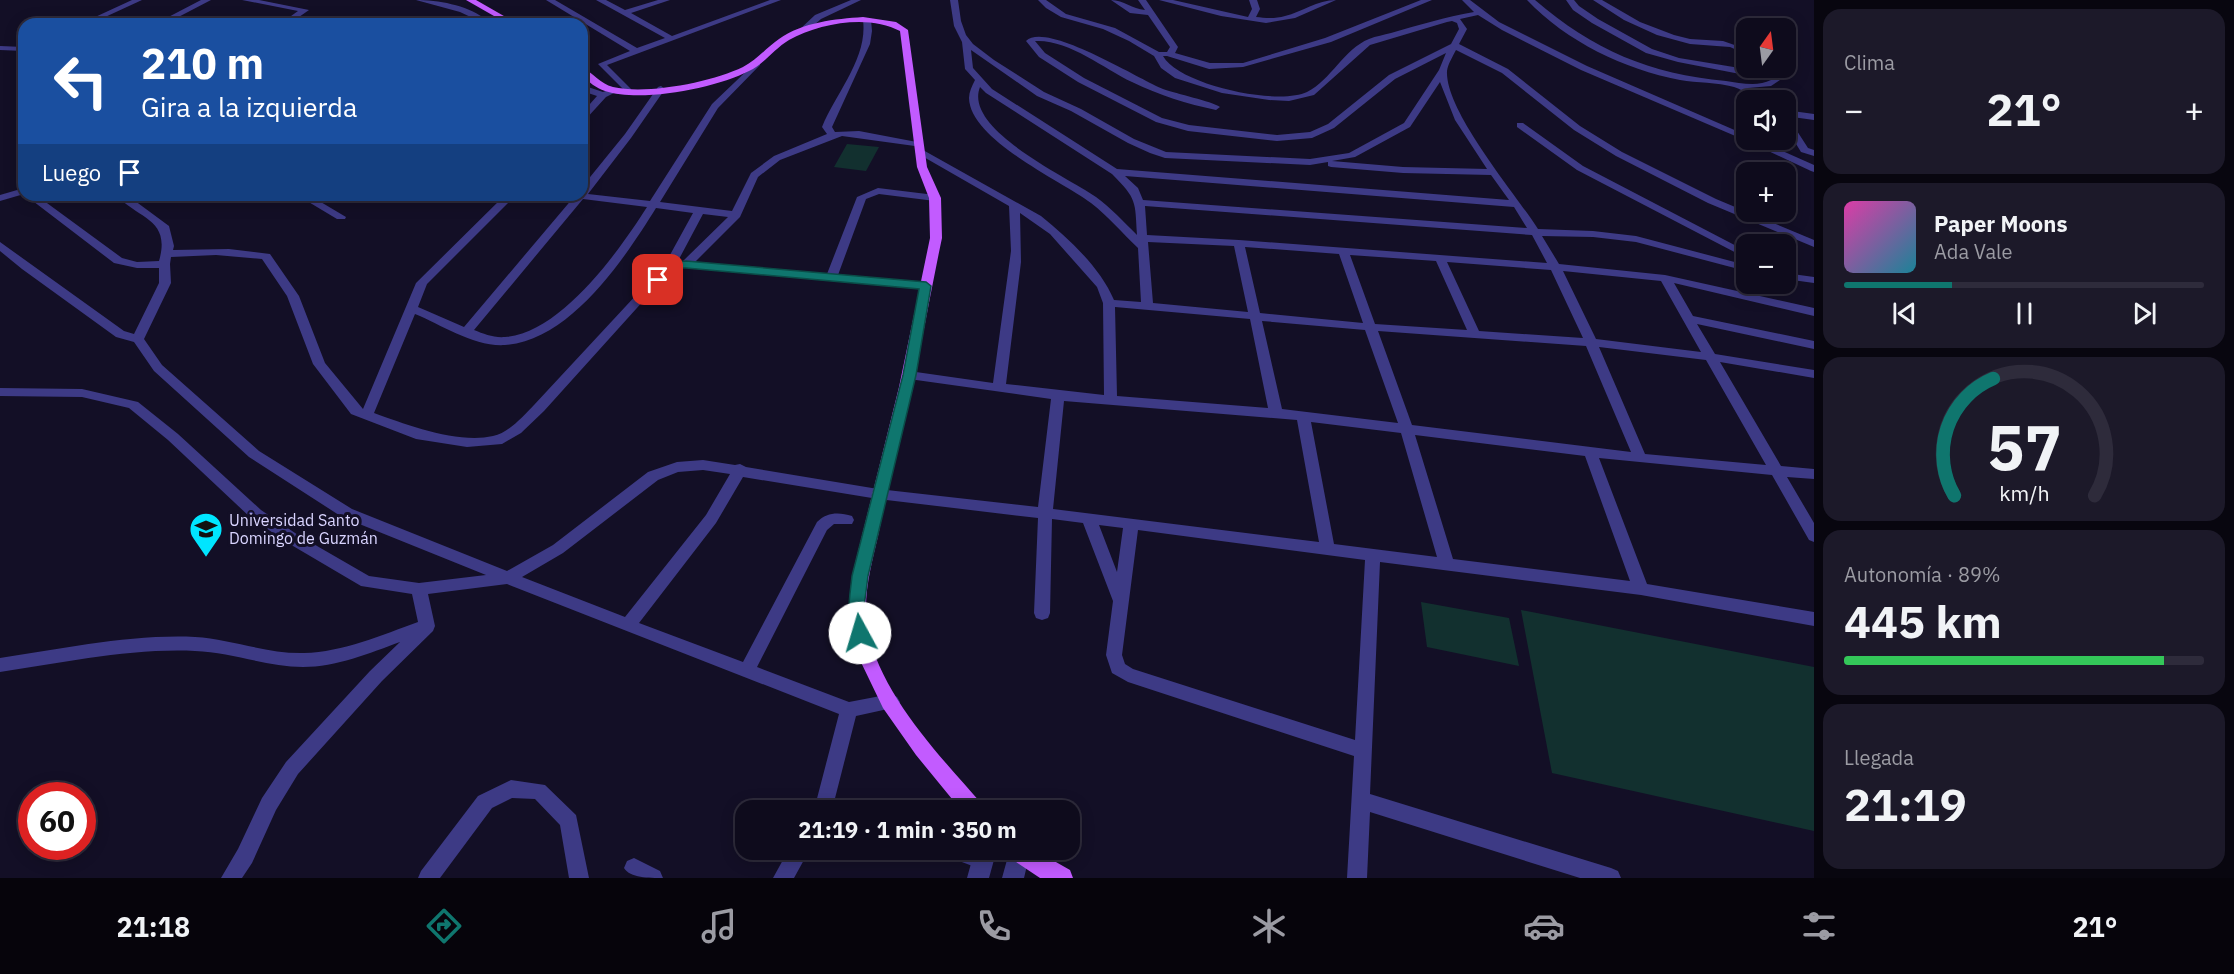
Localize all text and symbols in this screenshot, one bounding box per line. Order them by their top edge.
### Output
north arrow [1736,18,1796,78]
map controls [1736,18,1796,294]
text: 210 m [141,36,264,91]
icon: left [42,42,120,120]
text: Clima [1844,49,1895,76]
text: 21° [1986,80,2062,138]
text: − [1844,88,1864,131]
text: + [2184,88,2204,131]
text: Gira a la izquierda [141,89,357,124]
button: sound [1736,90,1796,150]
icon: arrive [113,156,146,189]
text: Luego [42,158,101,187]
button: + [1736,162,1796,222]
text: Paper Moons [1934,209,2067,238]
button: − [1736,234,1796,294]
text: Ada Vale [1934,238,2013,265]
pin [632,254,683,305]
icon: arrive [641,263,674,296]
icon: previous [1888,297,1921,330]
icon: pause [2008,297,2041,330]
icon: next [2128,297,2161,330]
text: 57 [1987,406,2061,487]
text: km/h [1999,479,2049,507]
place label: Universidad Santo Domingo de Guzmán [229,510,378,548]
school or university icon: Universidad Santo Domingo de Guzmán [188,511,224,558]
text: Autonomía · 89% [1844,561,2001,588]
text: 445 km [1844,592,2002,650]
position arrow [828,601,892,665]
text: Llegada [1844,744,1914,771]
text: 21:19 [1844,775,1967,833]
speed limit sign: 60 [18,782,96,860]
text: 21:19 · 1 min · 350 m [798,815,1017,844]
icon: directions [423,905,465,947]
icon: music [698,905,740,947]
icon: phone [973,905,1015,947]
icon: climate [1248,905,1290,947]
icon: car [1523,905,1565,947]
icon: filters [1798,905,1840,947]
text: 21:18 [116,909,190,944]
text: 21° [2072,909,2117,944]

